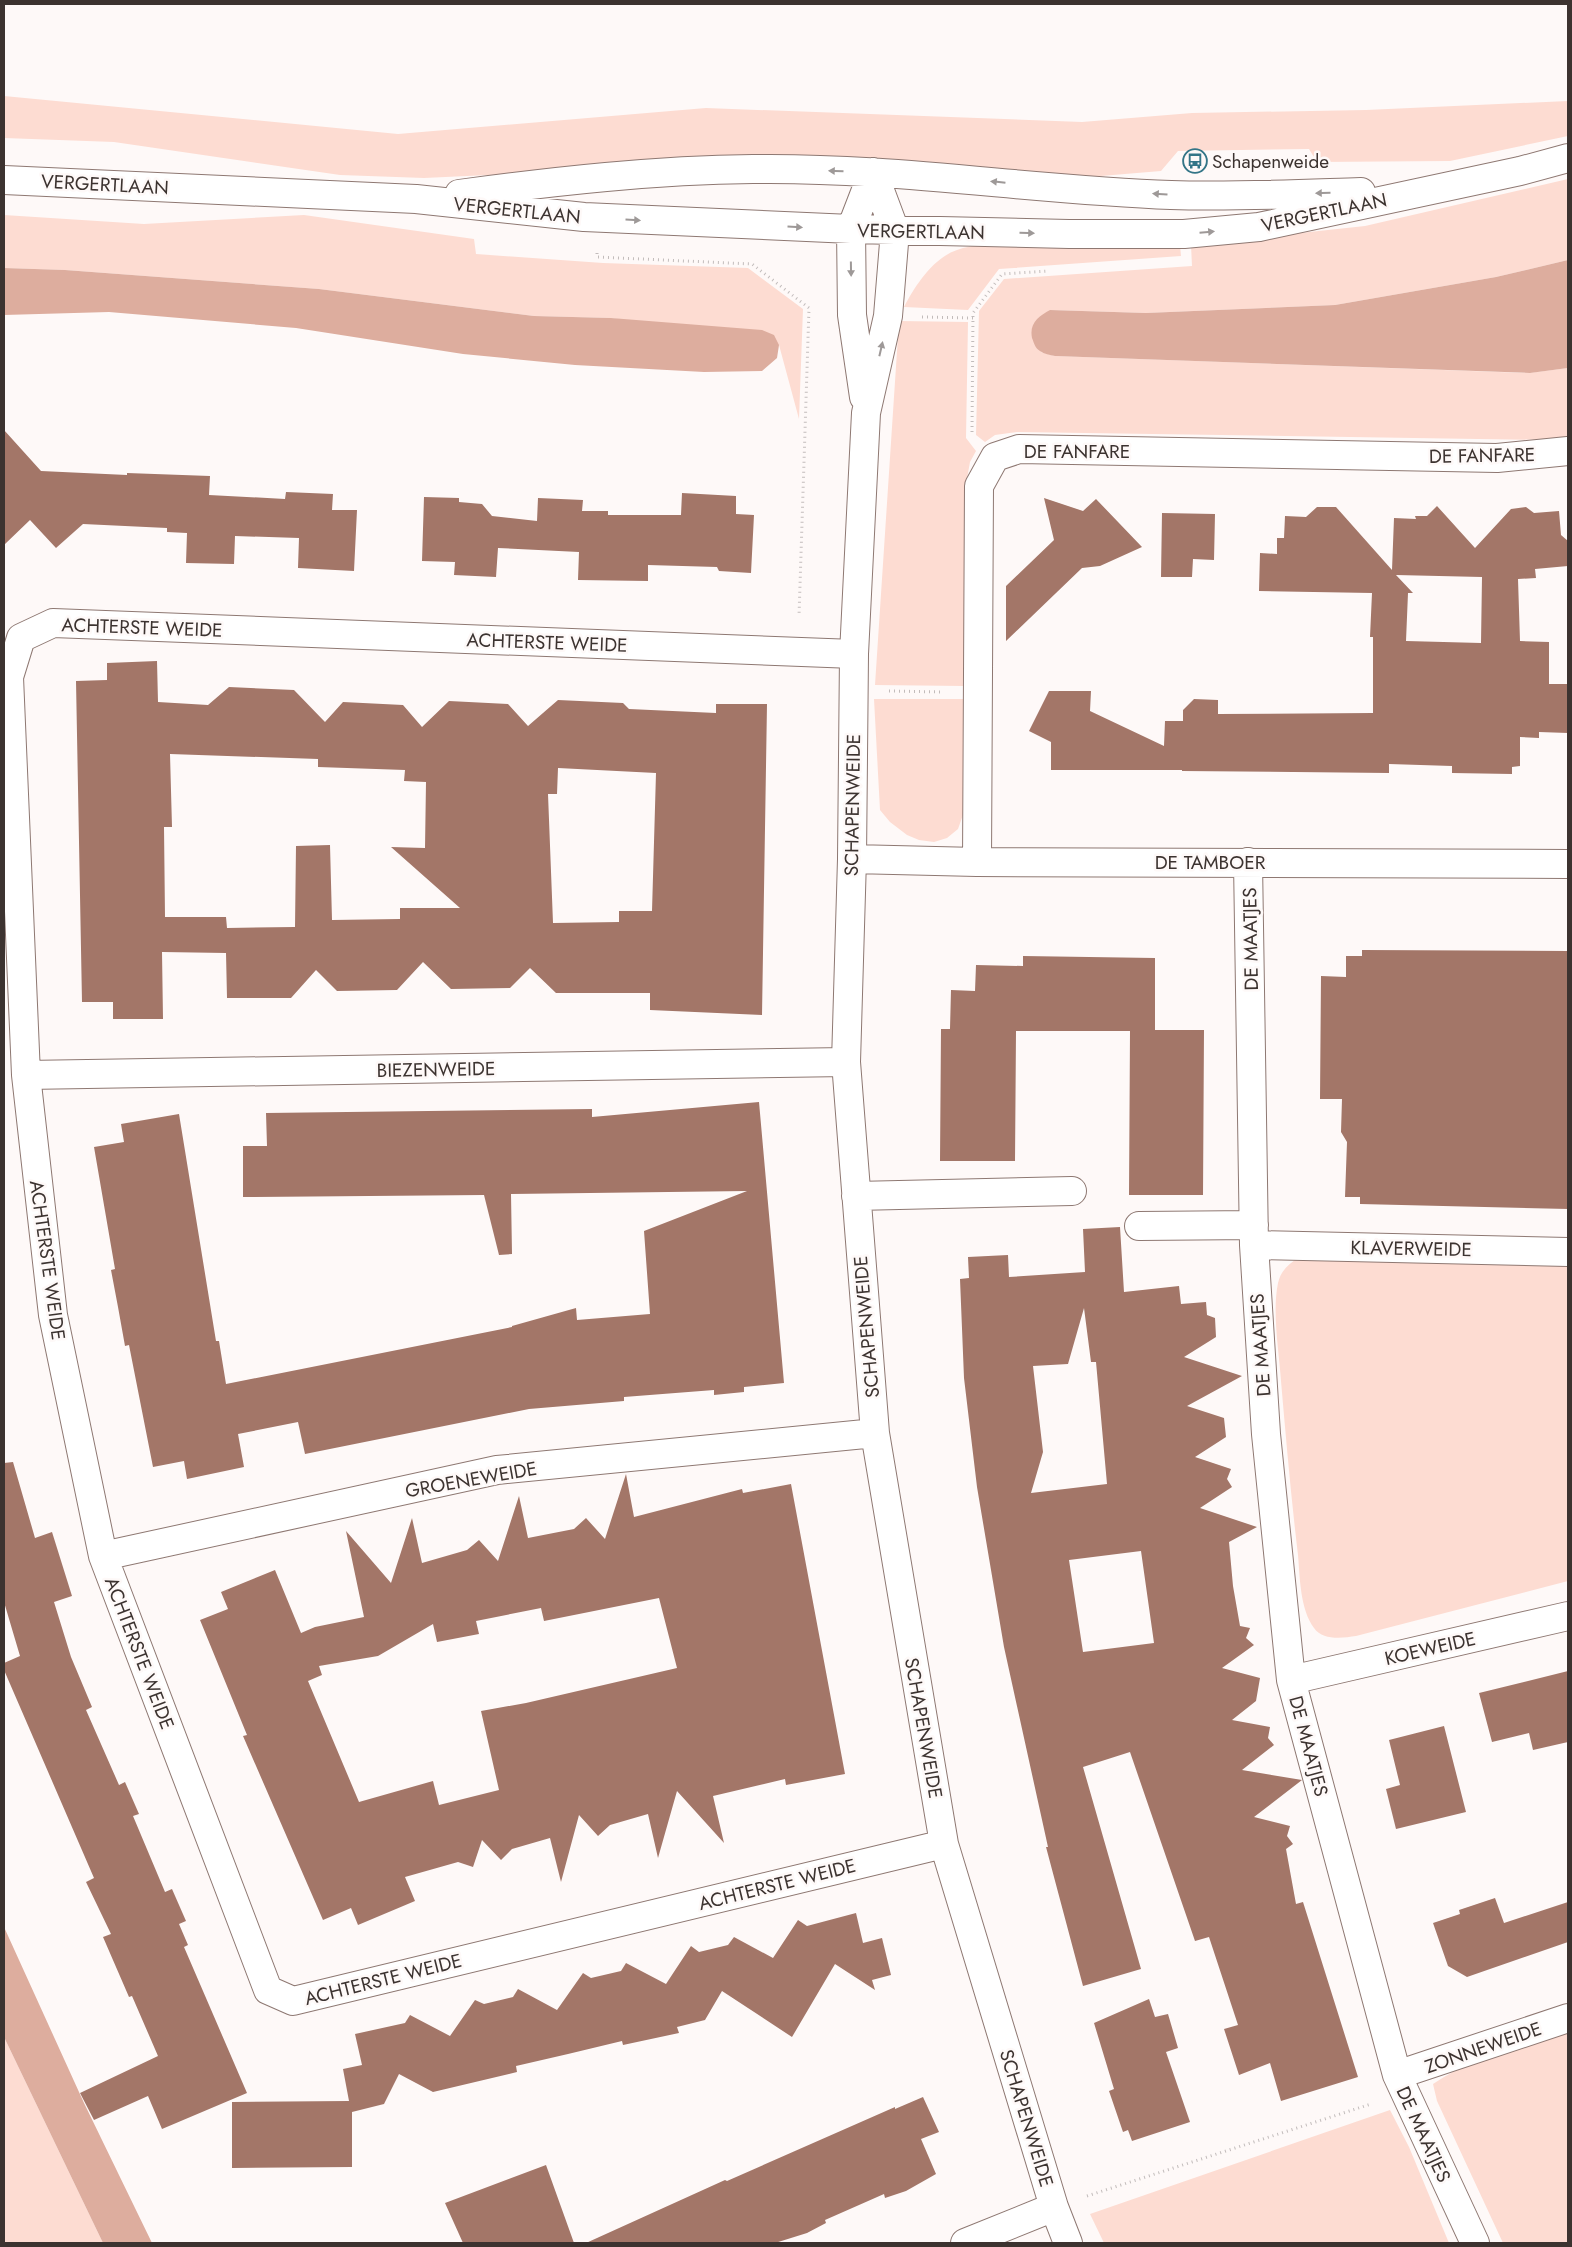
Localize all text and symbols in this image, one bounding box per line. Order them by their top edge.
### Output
bus stop icon: Schapenweide [1182,148,1208,174]
place label: Schapenweide [1212,148,1329,175]
one-way arrow [828,167,844,175]
street label: VERGERTLAAN [40,168,169,201]
one-way arrow [990,178,1006,186]
street label: VERGERTLAAN [1259,186,1389,239]
one-way arrow [1315,189,1331,197]
street label: VERGERTLAAN [452,190,582,231]
one-way arrow [1152,190,1168,198]
one-way arrow [625,216,641,224]
street label: VERGERTLAAN [857,217,985,246]
one-way arrow [787,223,803,231]
one-way arrow [1200,227,1216,235]
one-way arrow [1020,229,1036,237]
one-way arrow [847,261,855,277]
one-way arrow [877,341,885,356]
street label: DE FANFARE [1024,438,1130,465]
street label: DE FANFARE [1429,441,1535,470]
street label: ACHTERSTE WEIDE [61,611,223,644]
street label: ACHTERSTE WEIDE [466,626,628,659]
street label: SCHAPENWEIDE [838,734,867,876]
street label: DE TAMBOER [1155,849,1266,876]
street label: DE MAATJES [1236,887,1265,991]
street label: BIEZENWEIDE [377,1055,496,1084]
street label: ACHTERSTE WEIDE [23,1178,72,1342]
street label: KLAVERWEIDE [1350,1234,1472,1263]
street label: SCHAPENWEIDE [847,1255,886,1399]
street label: DE MAATJES [1243,1293,1278,1397]
street label: GROENEWEIDE [403,1455,539,1504]
street label: ACHTERSTE WEIDE [98,1573,181,1733]
street label: KOEWEIDE [1382,1625,1478,1672]
street label: SCHAPENWEIDE [898,1656,949,1801]
street label: DE MAATJES [1282,1693,1335,1799]
street label: ACHTERSTE WEIDE [696,1852,859,1917]
street label: ACHTERSTE WEIDE [302,1947,465,2012]
street label: ZONNEWEIDE [1421,2015,1545,2080]
street label: SCHAPENWEIDE [993,2046,1060,2190]
street label: DE MAATJES [1390,2082,1458,2187]

